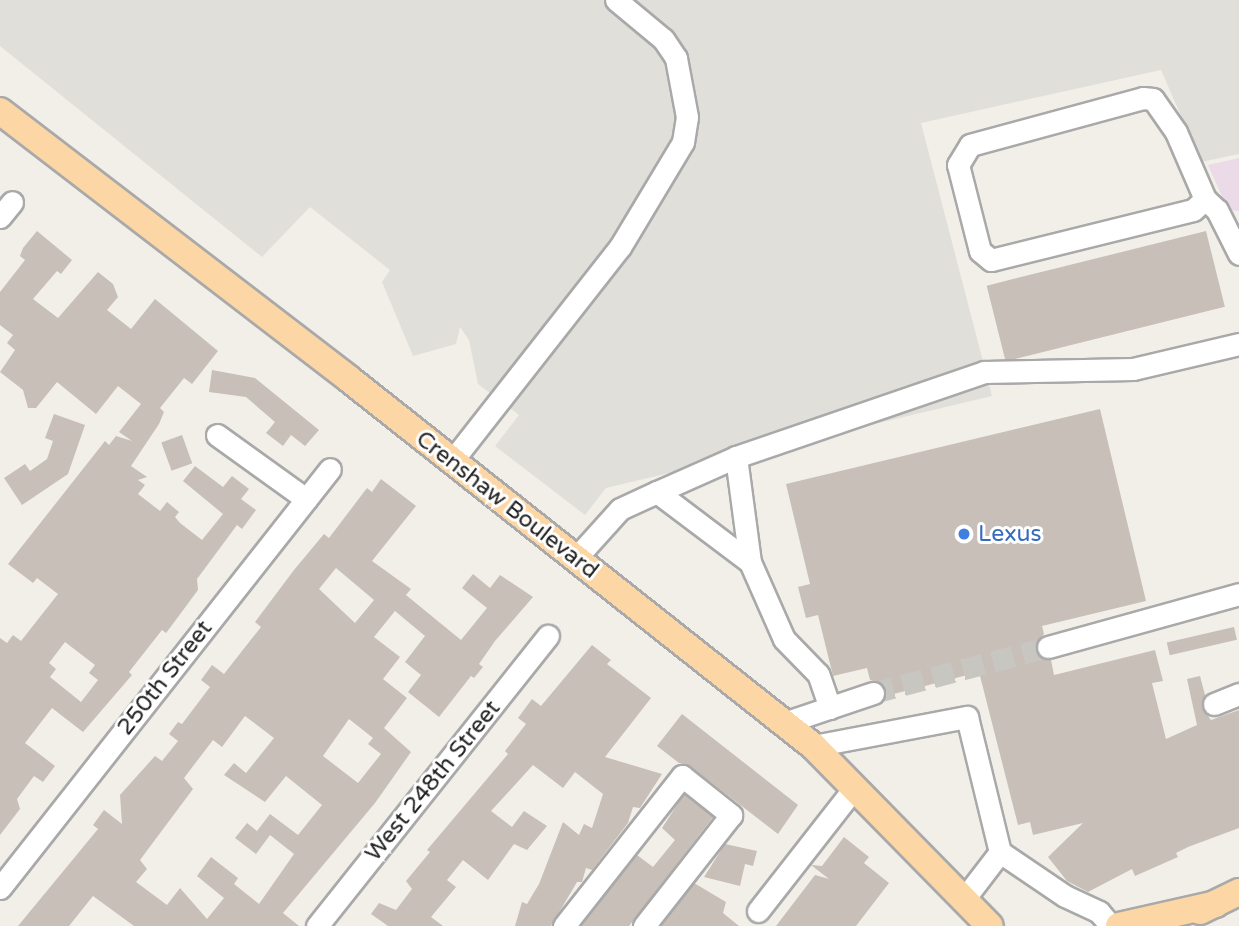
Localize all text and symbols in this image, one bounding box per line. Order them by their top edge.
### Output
street label: Crenshaw Boulevard [410,425,604,585]
place label: Lexus [978,520,1042,548]
marker: Lexus [956,526,972,542]
street label: 250th Street [112,615,218,741]
street label: West 248th Street [360,695,506,867]

